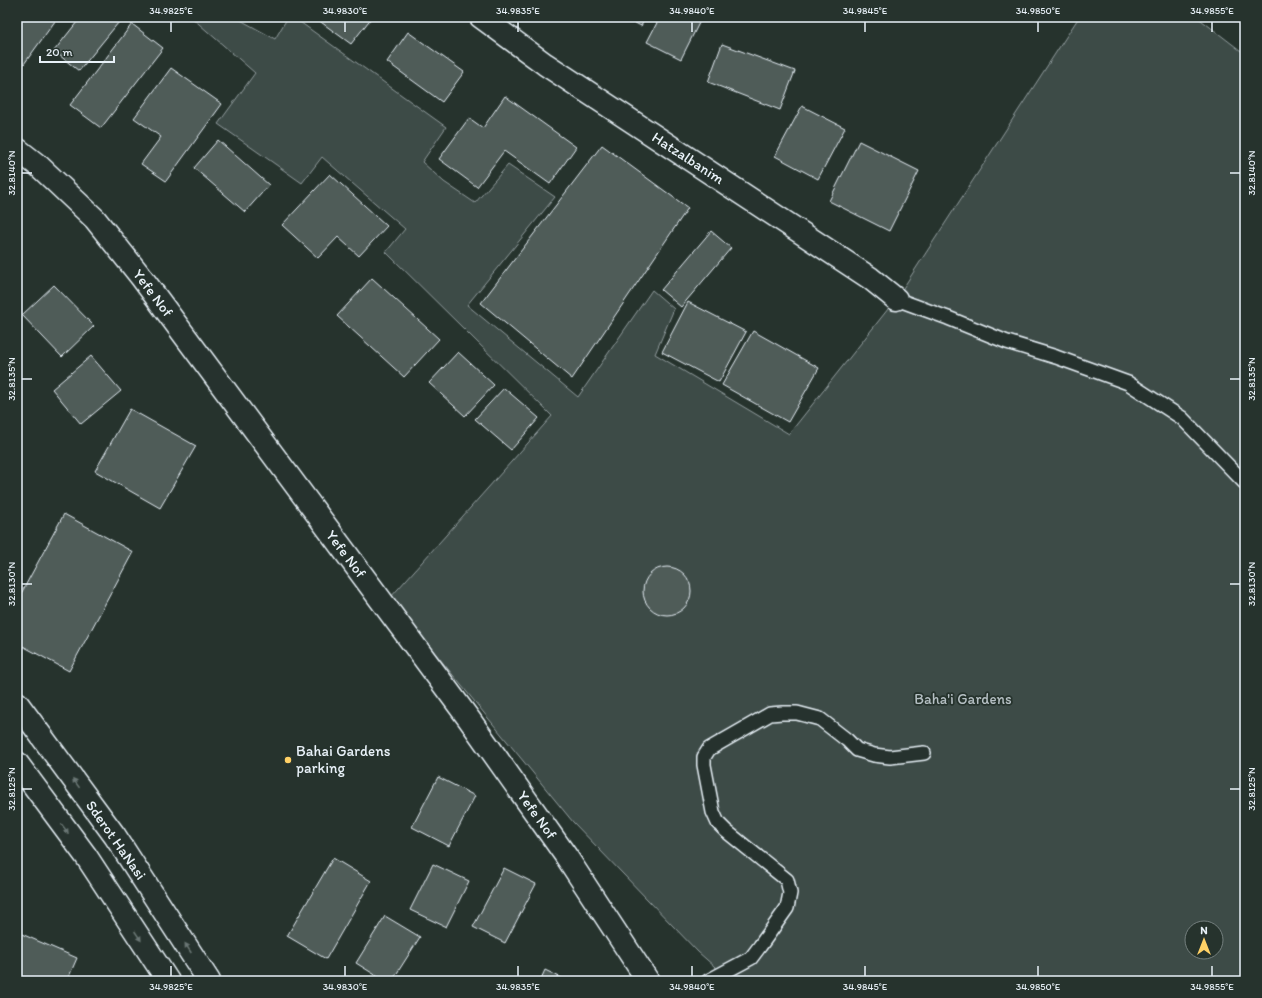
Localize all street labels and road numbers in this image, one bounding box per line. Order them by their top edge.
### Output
street label: Hatzalbanim [649,128,728,188]
street label: Yefe Nof [129,266,177,321]
street label: Yefe Nof [322,527,370,582]
street label: Yefe Nof [513,787,561,843]
street label: Sderot HaNasi [82,797,150,883]

